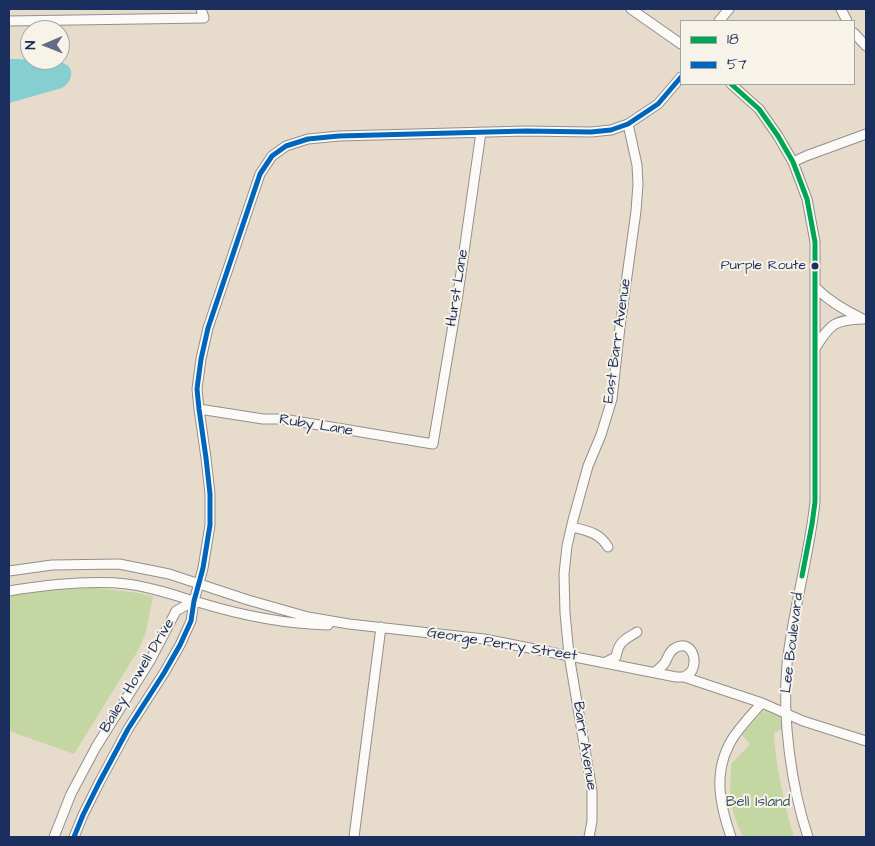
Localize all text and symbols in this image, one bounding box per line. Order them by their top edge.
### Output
north arrow [20,20,70,70]
legend [680,20,855,85]
text: 18 [727,29,739,50]
text: N [21,41,41,50]
text: 57 [727,54,747,75]
street label: Hurst Lane [443,248,473,328]
place label: Purple Route [721,258,806,274]
marker: Purple Route [810,261,820,271]
street label: East Barr Avenue [600,278,636,404]
street label: Ruby Lane [278,411,354,441]
street label: Lee Boulevard [778,592,808,694]
street label: Bailey Howell Drive [97,616,179,736]
street label: George Perry Street [426,624,578,666]
street label: Barr Avenue [568,700,600,792]
park label: Bell Island [726,794,790,812]

